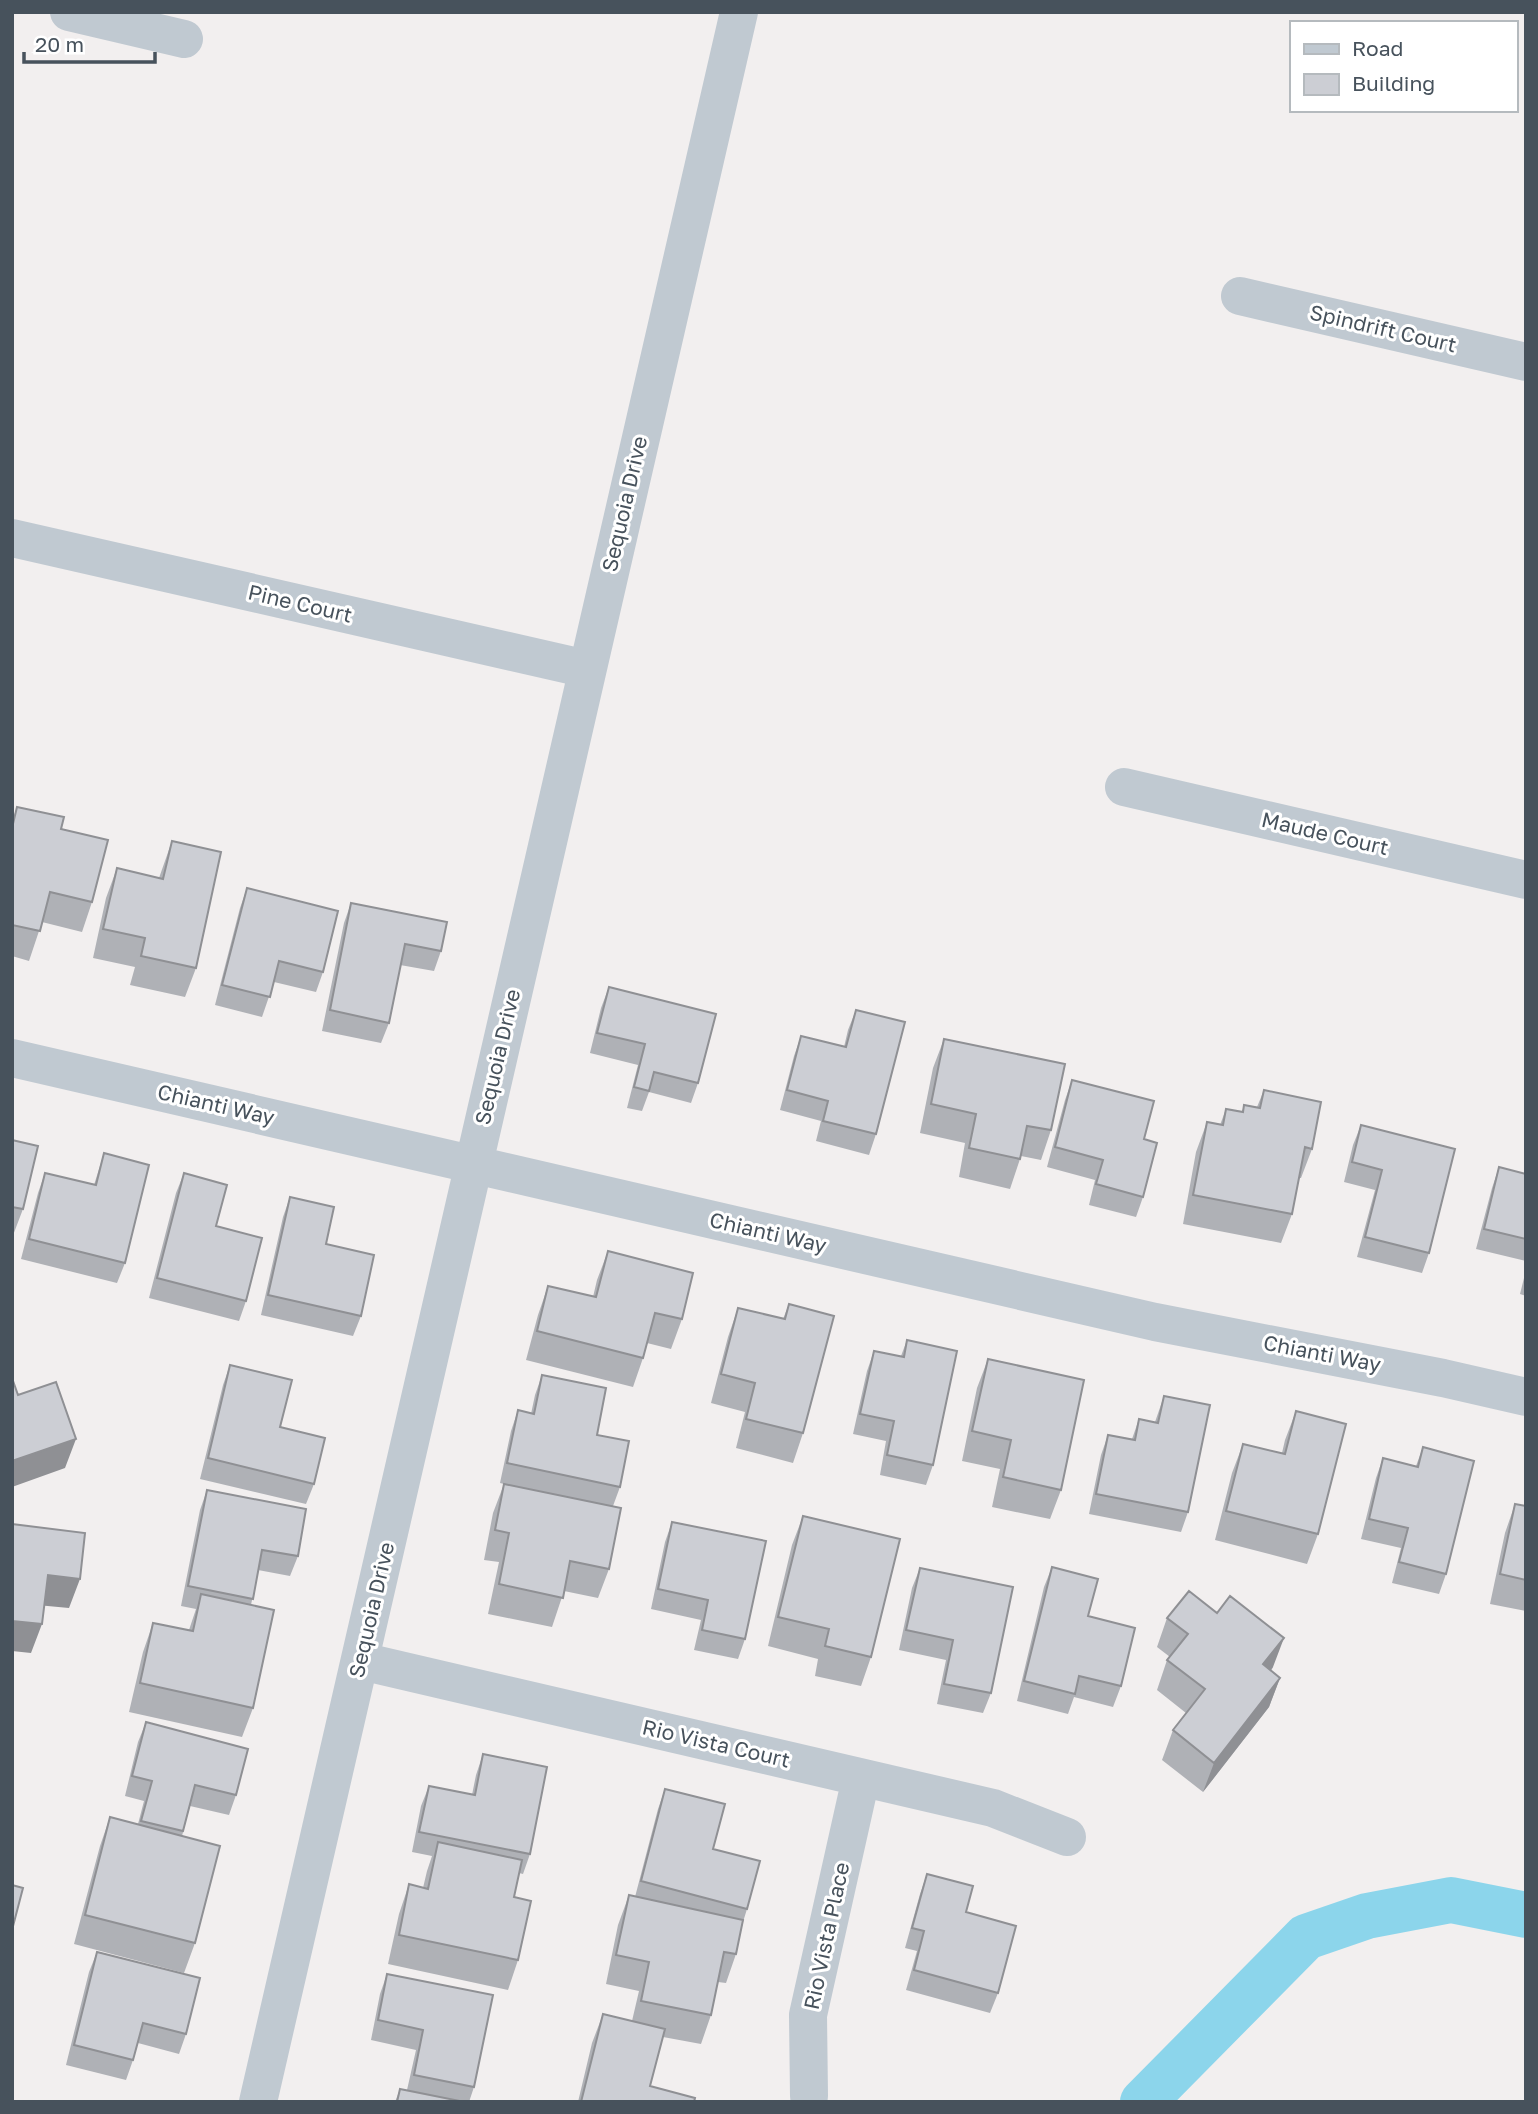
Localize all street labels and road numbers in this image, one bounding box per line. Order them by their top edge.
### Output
street label: Spindrift Court [1307,299,1459,358]
street label: Sequoia Drive [596,433,652,574]
street label: Pine Court [245,578,355,628]
street label: Maude Court [1259,806,1391,860]
street label: Sequoia Drive [469,986,525,1127]
street label: Chianti Way [155,1078,277,1130]
street label: Chianti Way [707,1206,829,1258]
street label: Chianti Way [1261,1329,1383,1377]
street label: Sequoia Drive [343,1539,399,1680]
street label: Rio Vista Court [640,1713,793,1773]
street label: Rio Vista Place [798,1860,854,2012]

